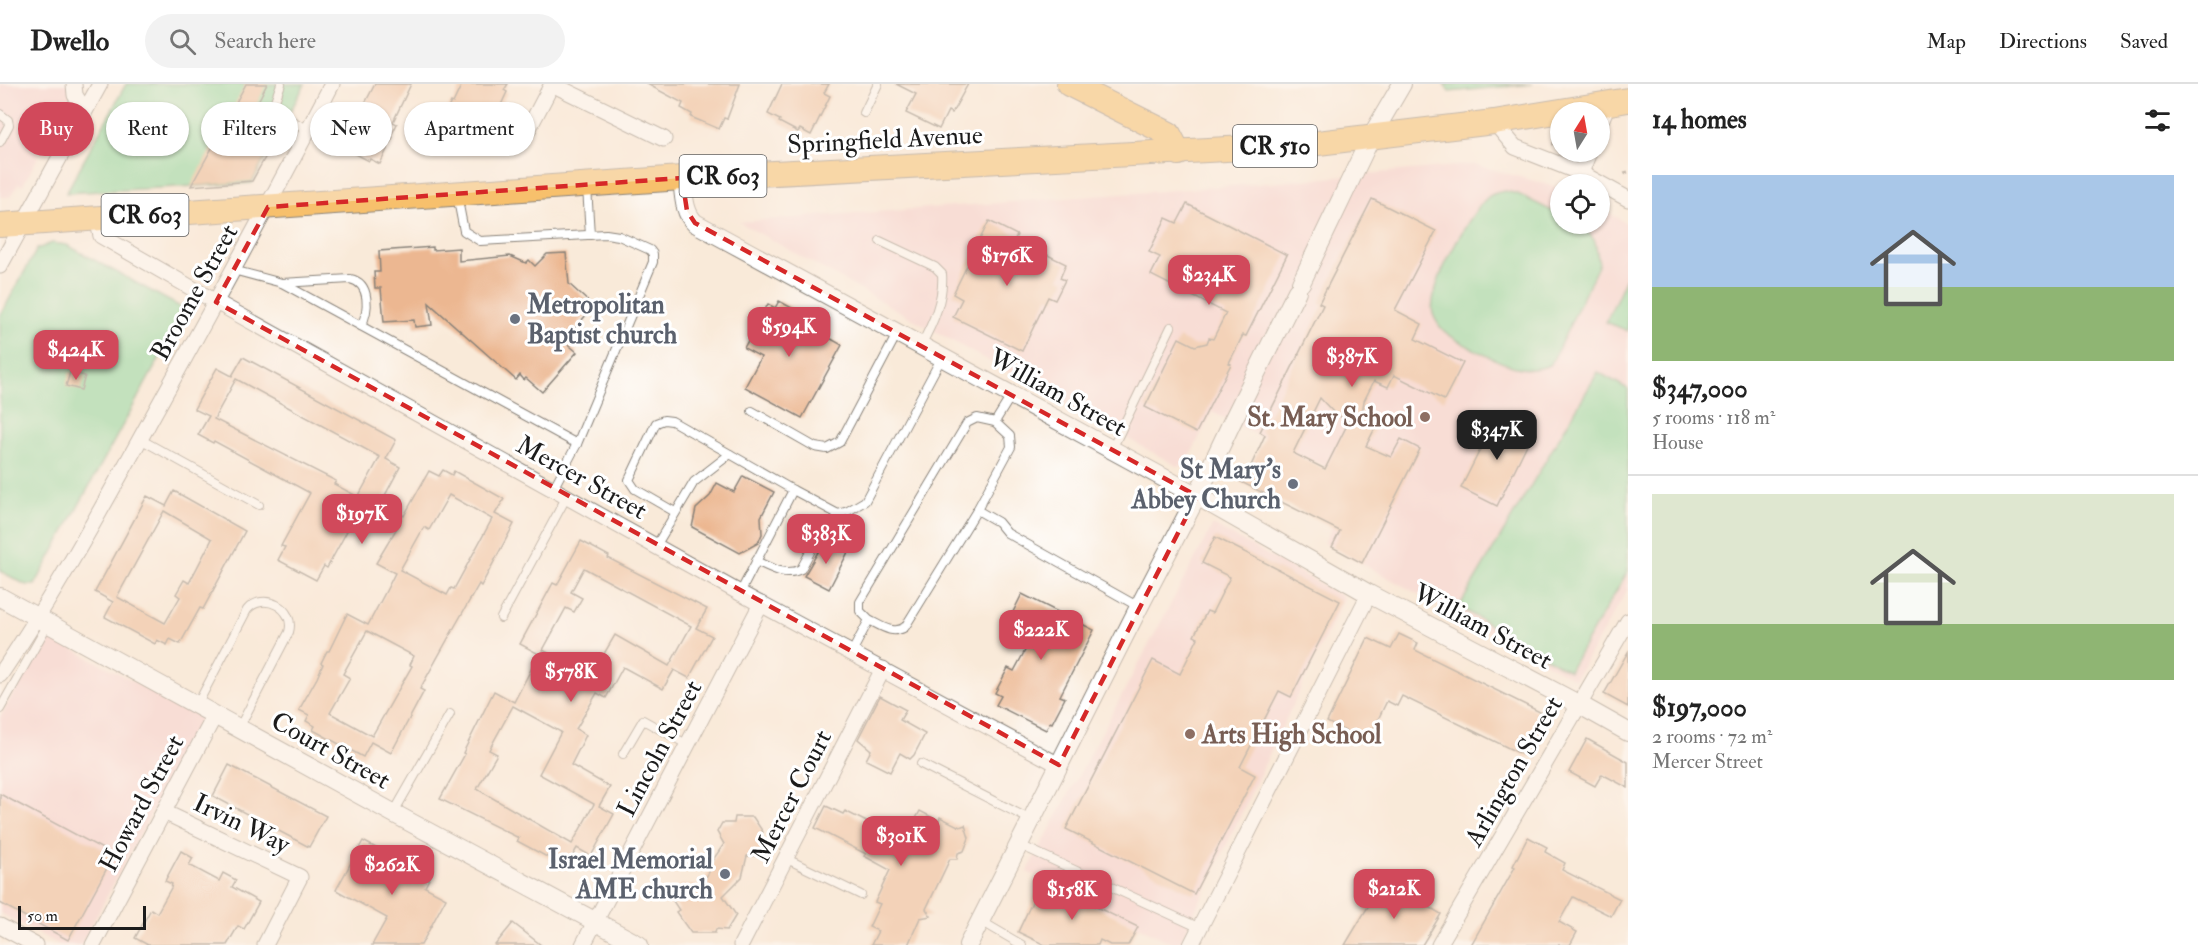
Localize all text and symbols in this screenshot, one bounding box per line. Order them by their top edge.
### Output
search box [145,14,565,68]
text: Dwello [30,24,109,59]
icon: search [166,25,199,58]
text: Search here [214,27,316,55]
text: Map [1926,28,1966,55]
text: Directions [1999,28,2087,55]
text: Saved [2120,28,2168,55]
chip: Buy [18,102,94,156]
chip: Rent [106,102,189,156]
chip: Filters [201,102,298,156]
chip: New [310,102,392,156]
chip: Apartment [404,102,535,156]
north arrow [1550,102,1610,162]
map controls [1550,102,1610,234]
text: 14 homes [1652,104,1747,136]
icon: filters [2141,104,2174,137]
street label: Springfield Avenue [787,119,984,162]
road number: CR 510 [1233,125,1317,167]
road number: CR 603 [680,155,766,197]
button: locate [1550,174,1610,234]
road number: CR 603 [102,194,188,236]
icon: home [1859,214,1967,322]
street label: Broome Street [144,219,245,366]
pin: $176K [965,236,1049,287]
text: $176K [981,243,1033,268]
pin: $234K [1167,255,1251,306]
text: $234K [1182,262,1236,287]
place label: Metropolitan Baptist church [526,289,677,352]
pin: $594K [747,307,831,358]
marker: Metropolitan Baptist church [508,312,522,326]
text: $594K [761,314,817,339]
pin: $424K [34,330,118,381]
text: $424K [47,337,105,362]
pin: $387K [1310,337,1394,388]
street label: William Street [982,341,1132,444]
text: $387K [1326,344,1378,369]
text: $347,000 [1652,373,1748,405]
place label: St. Mary School [1247,402,1413,435]
text: 5 rooms · 118 m² [1652,405,1775,430]
marker: St. Mary School [1418,410,1432,424]
pin: $347K [1455,410,1539,461]
text: $347K [1471,417,1523,442]
street label: Mercer Street [511,429,652,527]
text: House [1652,430,1703,455]
place label: St Mary's Abbey Church [1131,454,1281,517]
marker: St Mary's Abbey Church [1286,477,1300,491]
pin: $197K [320,494,404,545]
text: $197K [336,501,388,526]
pin: $383K [784,514,868,565]
text: $383K [801,521,851,546]
icon: home [1859,533,1967,641]
street label: William Street [1407,576,1557,677]
pin: $222K [999,610,1083,661]
text: $222K [1013,617,1069,642]
pin: $578K [529,652,613,703]
text: $578K [545,659,597,684]
street label: Lincoln Street [611,675,709,822]
street label: Arlington Street [1457,691,1570,853]
text: $197,000 [1652,692,1747,724]
street label: Court Street [265,705,396,797]
place label: Arts High School [1201,719,1382,752]
text: 2 rooms · 72 m² [1652,724,1772,749]
street label: Mercer Court [745,725,839,868]
marker: Arts High School [1183,727,1197,741]
street label: Howard Street [92,730,191,877]
text: Mercer Street [1652,749,1763,774]
street label: Irvin Way [188,787,296,861]
pin: $301K [859,816,943,867]
text: $301K [876,823,926,848]
place label: Israel Memorial AME church [548,844,713,906]
pin: $262K [350,845,434,896]
text: $262K [364,852,420,877]
marker: Israel Memorial AME church [718,867,732,881]
pin: $212K [1352,869,1436,920]
pin: $158K [1030,870,1114,921]
text: $212K [1368,876,1420,901]
text: $158K [1047,877,1097,902]
scale bar [18,903,146,930]
text: 50 m [27,906,58,926]

